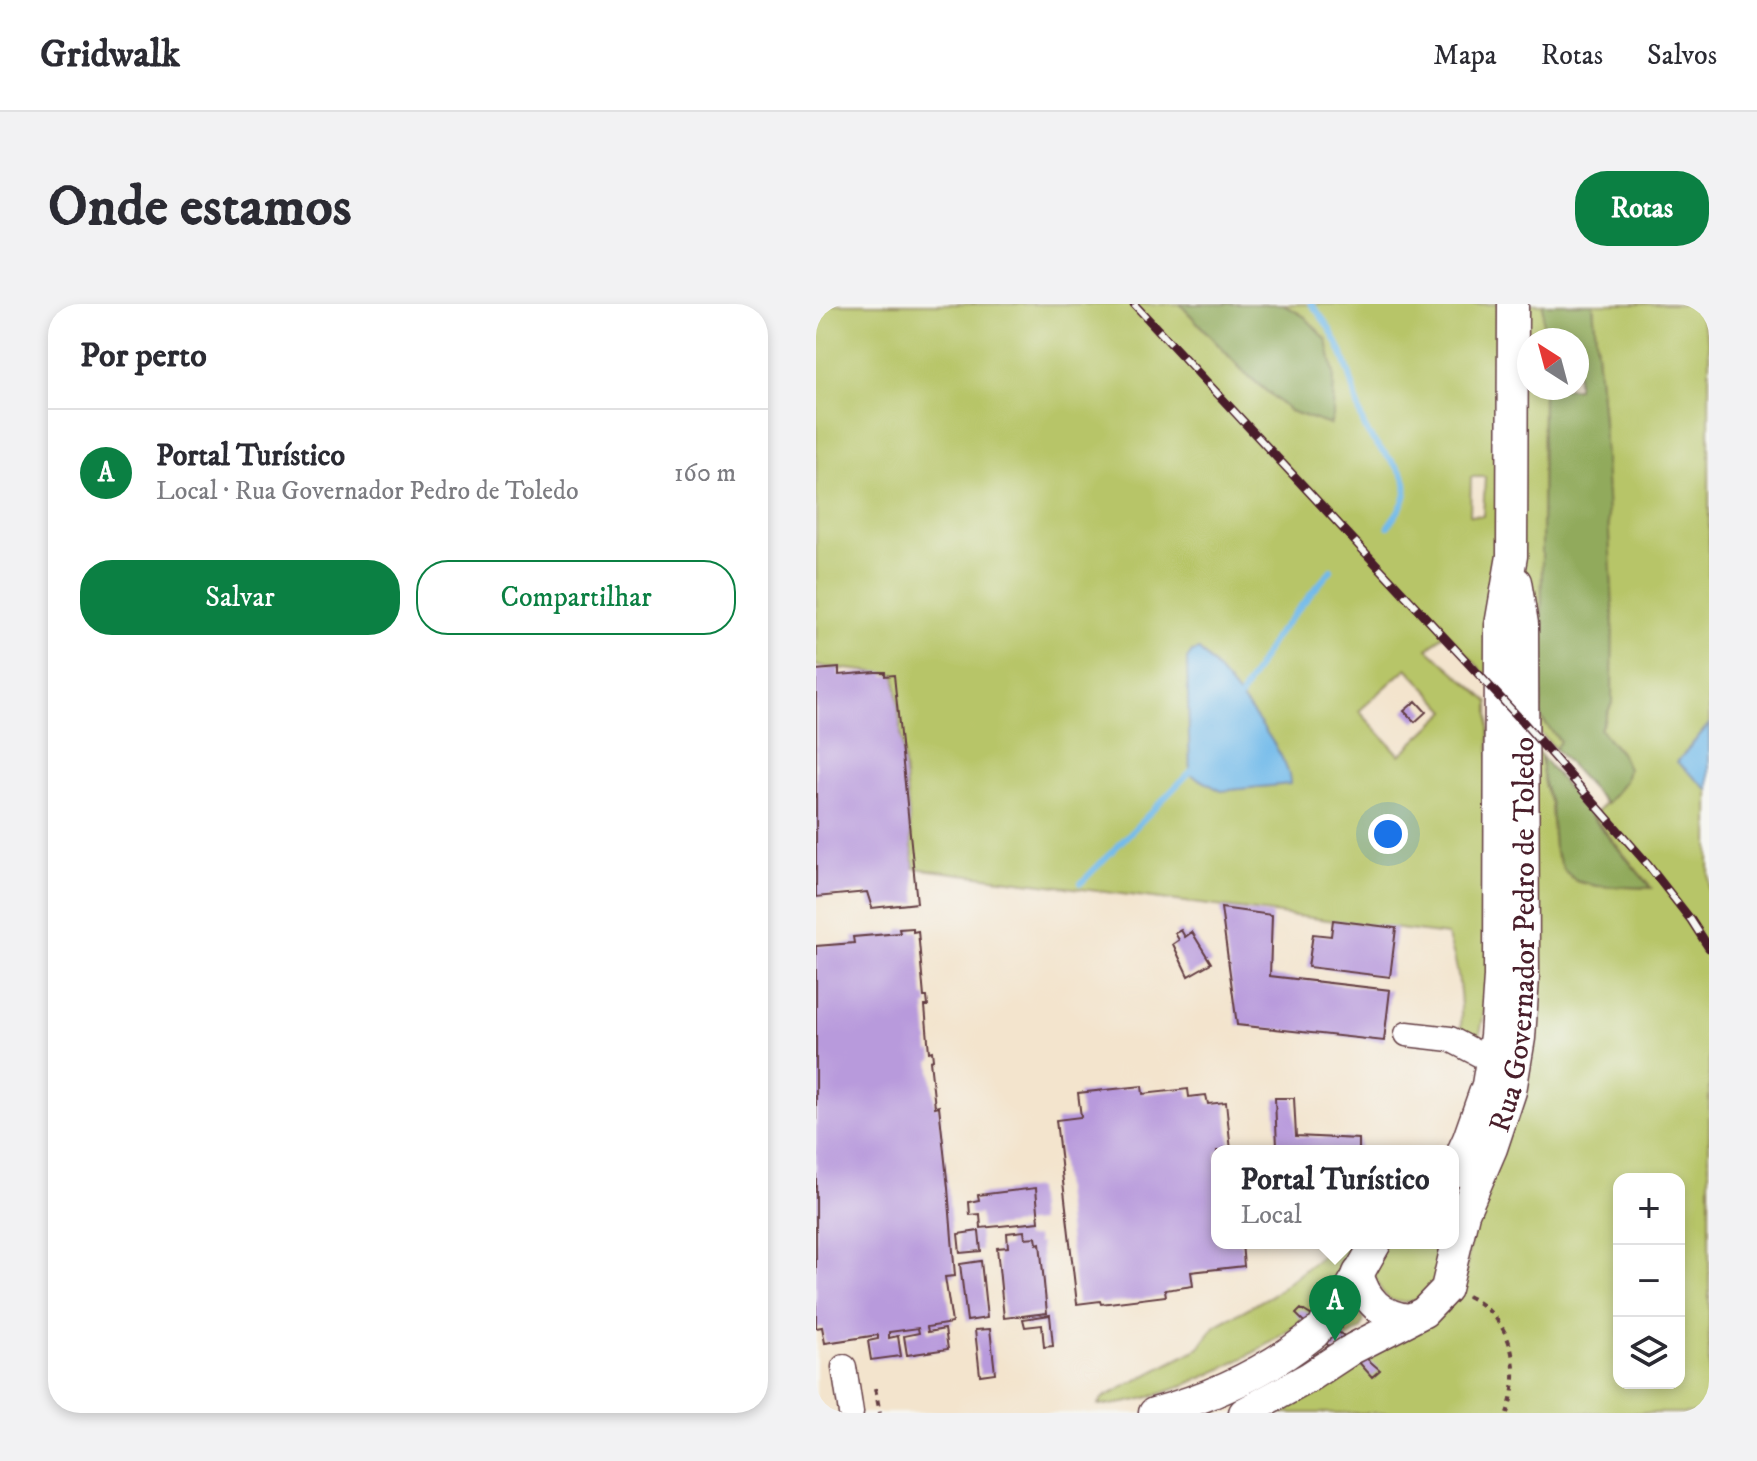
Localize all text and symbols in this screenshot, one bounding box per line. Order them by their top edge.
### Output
text: Gridwalk [40,31,180,79]
text: Mapa [1433,38,1497,73]
text: Rotas [1541,38,1603,73]
text: Salvos [1647,38,1717,73]
button: Rotas [1575,171,1709,246]
text: Onde estamos [48,173,351,243]
north arrow [1517,328,1589,400]
text: Por perto [80,335,207,377]
text: Portal Turístico [156,438,345,475]
text: A [98,457,114,490]
text: 160 m [674,457,736,490]
text: Local · Rua Governador Pedro de Toledo [156,475,579,508]
button: Salvar [80,560,400,635]
button: Compartilhar [416,560,736,635]
street label: Rua Governador Pedro de Toledo [1482,737,1544,1137]
your location [1368,814,1408,854]
popup [1211,1145,1459,1249]
text: Portal Turístico [1240,1162,1430,1199]
map controls [1613,1173,1685,1389]
button: + [1613,1173,1685,1245]
text: Local [1240,1199,1302,1232]
button: − [1613,1245,1685,1317]
pin: A [1309,1275,1361,1341]
button: layers [1613,1317,1685,1389]

